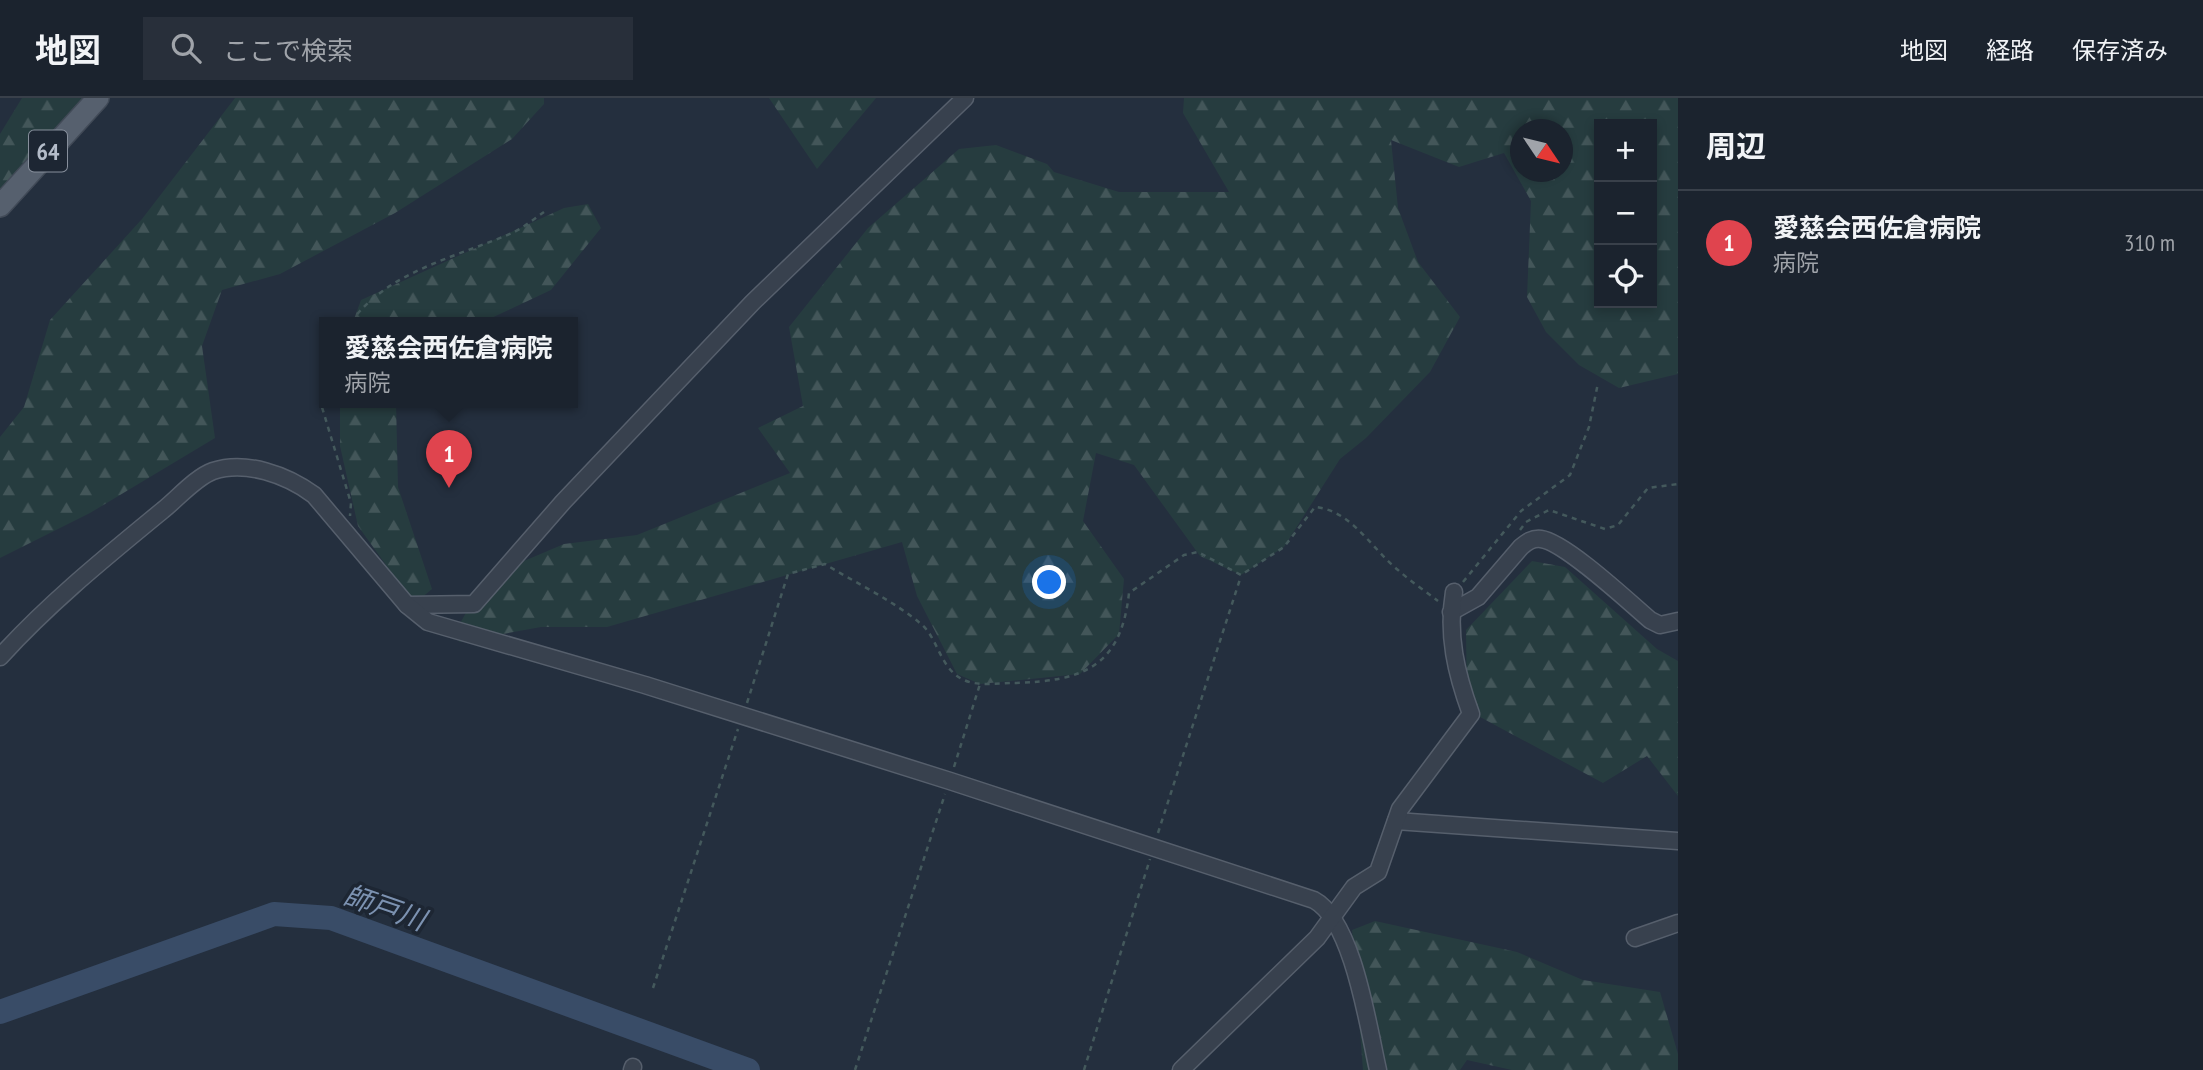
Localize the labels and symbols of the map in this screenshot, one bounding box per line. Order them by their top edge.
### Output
north arrow [1510,119,1573,182]
road number: 64 [29,130,67,172]
pin: 1 [426,430,472,488]
your location [1032,565,1066,599]
water label: 師戸川 [339,876,434,939]

